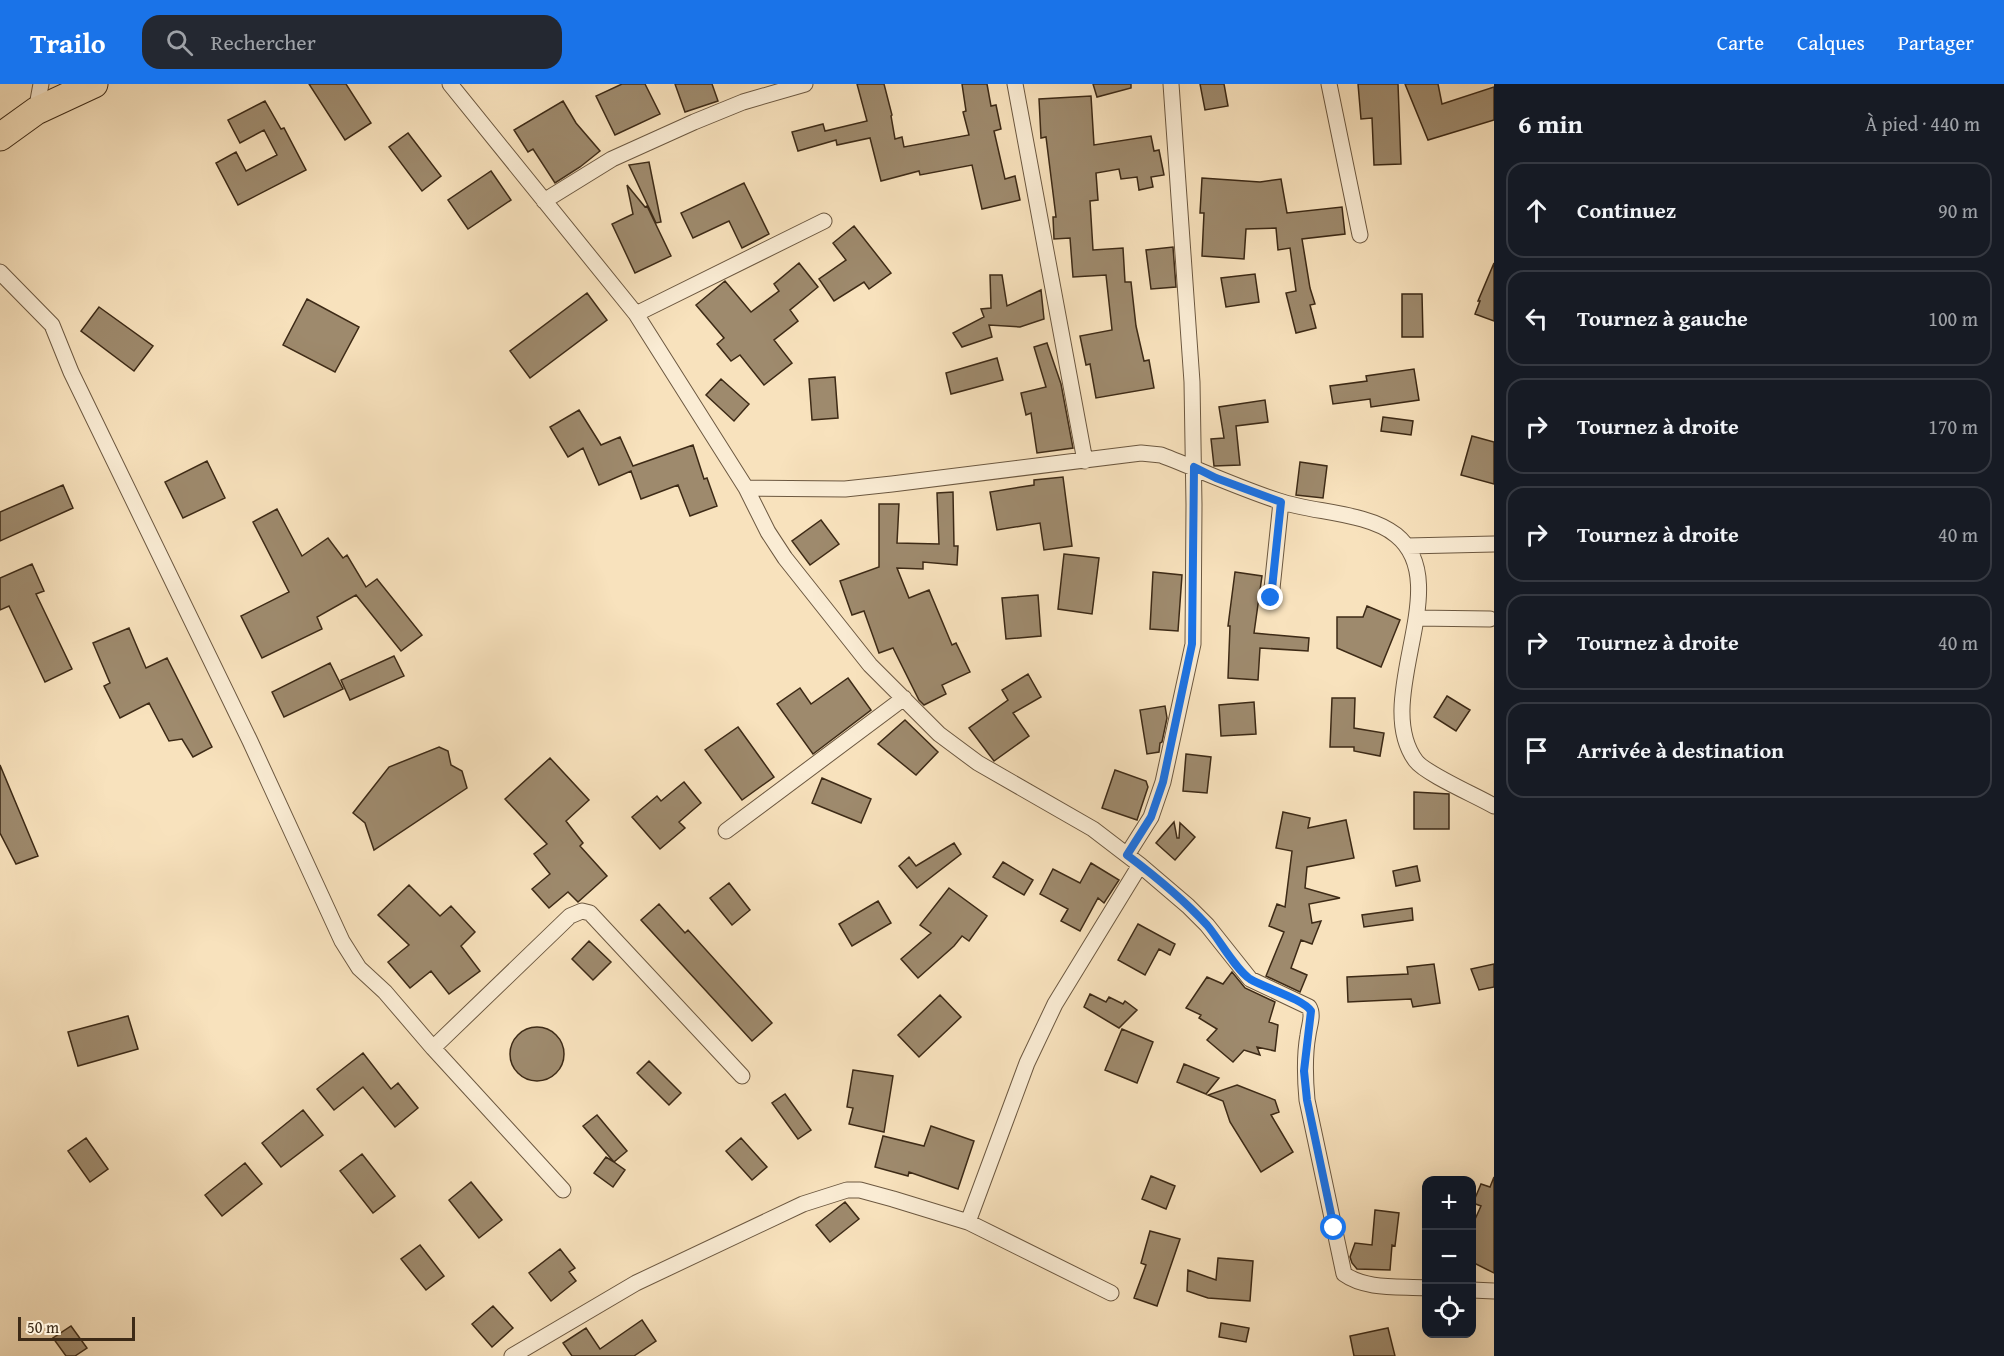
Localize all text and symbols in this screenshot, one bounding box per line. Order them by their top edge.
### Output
search box [142,15,562,69]
text: Trailo [30,22,106,63]
icon: search [163,26,196,59]
text: Rechercher [211,26,316,58]
text: Carte [1717,27,1764,58]
text: Calques [1797,27,1865,58]
text: Partager [1898,27,1974,58]
text: 6 min [1518,104,1583,143]
text: À pied · 440 m [1865,109,1980,138]
icon: ahead [1520,194,1553,227]
text: Continuez [1577,194,1676,226]
text: 90 m [1938,196,1978,225]
icon: left [1520,302,1553,335]
text: Tournez à gauche [1577,302,1748,334]
text: 100 m [1928,304,1978,333]
icon: right [1520,410,1553,443]
text: Tournez à droite [1577,410,1739,442]
text: 170 m [1928,412,1978,441]
icon: right [1520,518,1553,551]
text: Tournez à droite [1577,518,1739,550]
text: 40 m [1938,520,1978,549]
route end [1257,584,1283,610]
icon: right [1520,626,1553,659]
text: Tournez à droite [1577,626,1739,658]
text: 40 m [1938,628,1978,657]
icon: arrive [1520,734,1553,767]
text: Arrivée à destination [1577,734,1784,766]
map controls [1422,1176,1476,1338]
button: + [1422,1176,1476,1230]
route start [1320,1214,1346,1240]
button: − [1422,1230,1476,1284]
button: locate [1422,1284,1476,1338]
scale bar [18,1314,135,1342]
text: 50 m [27,1315,59,1339]

